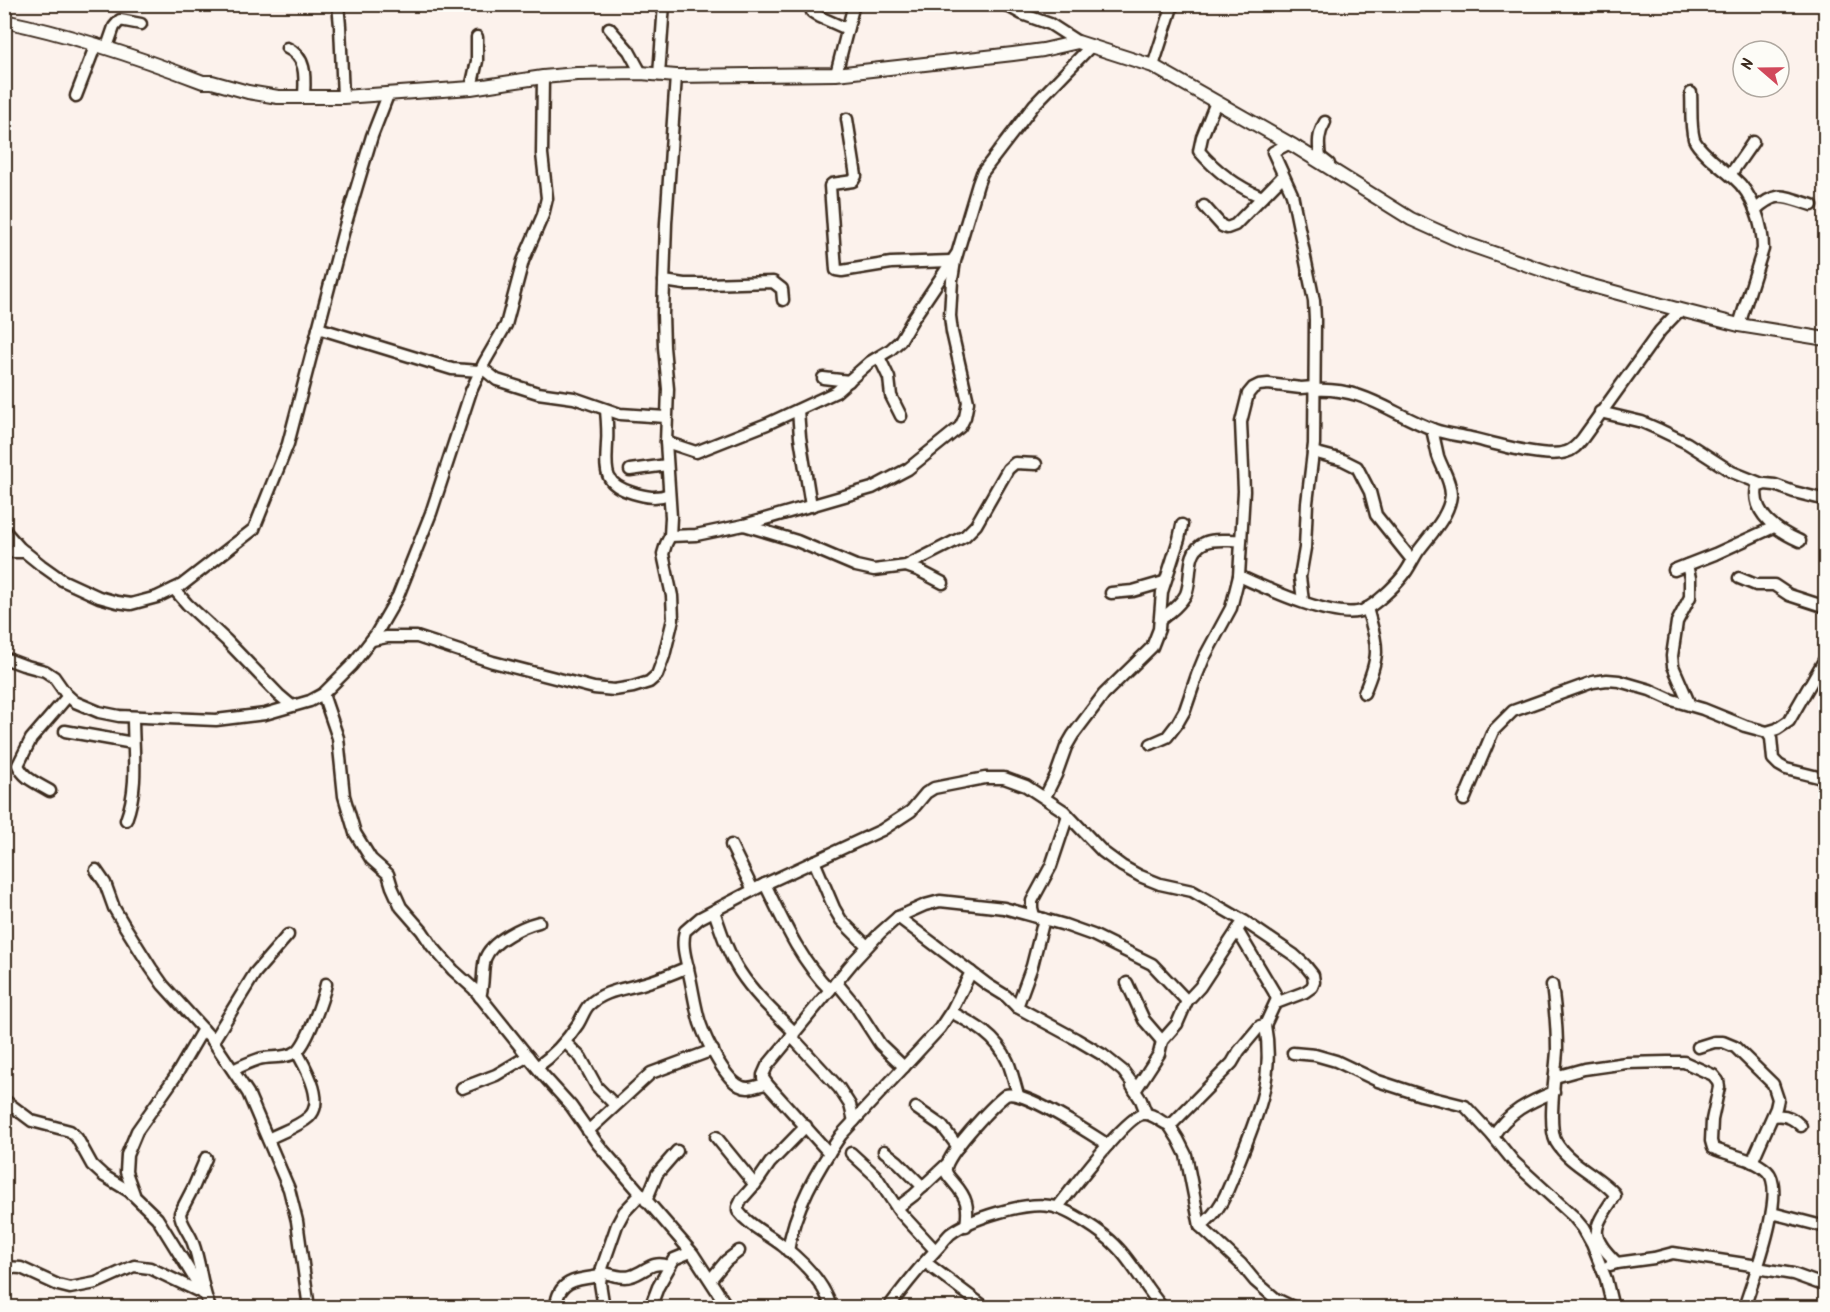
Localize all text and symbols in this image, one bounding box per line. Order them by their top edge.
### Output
north arrow [1731,39,1791,99]
text: N [1735,55,1762,73]

